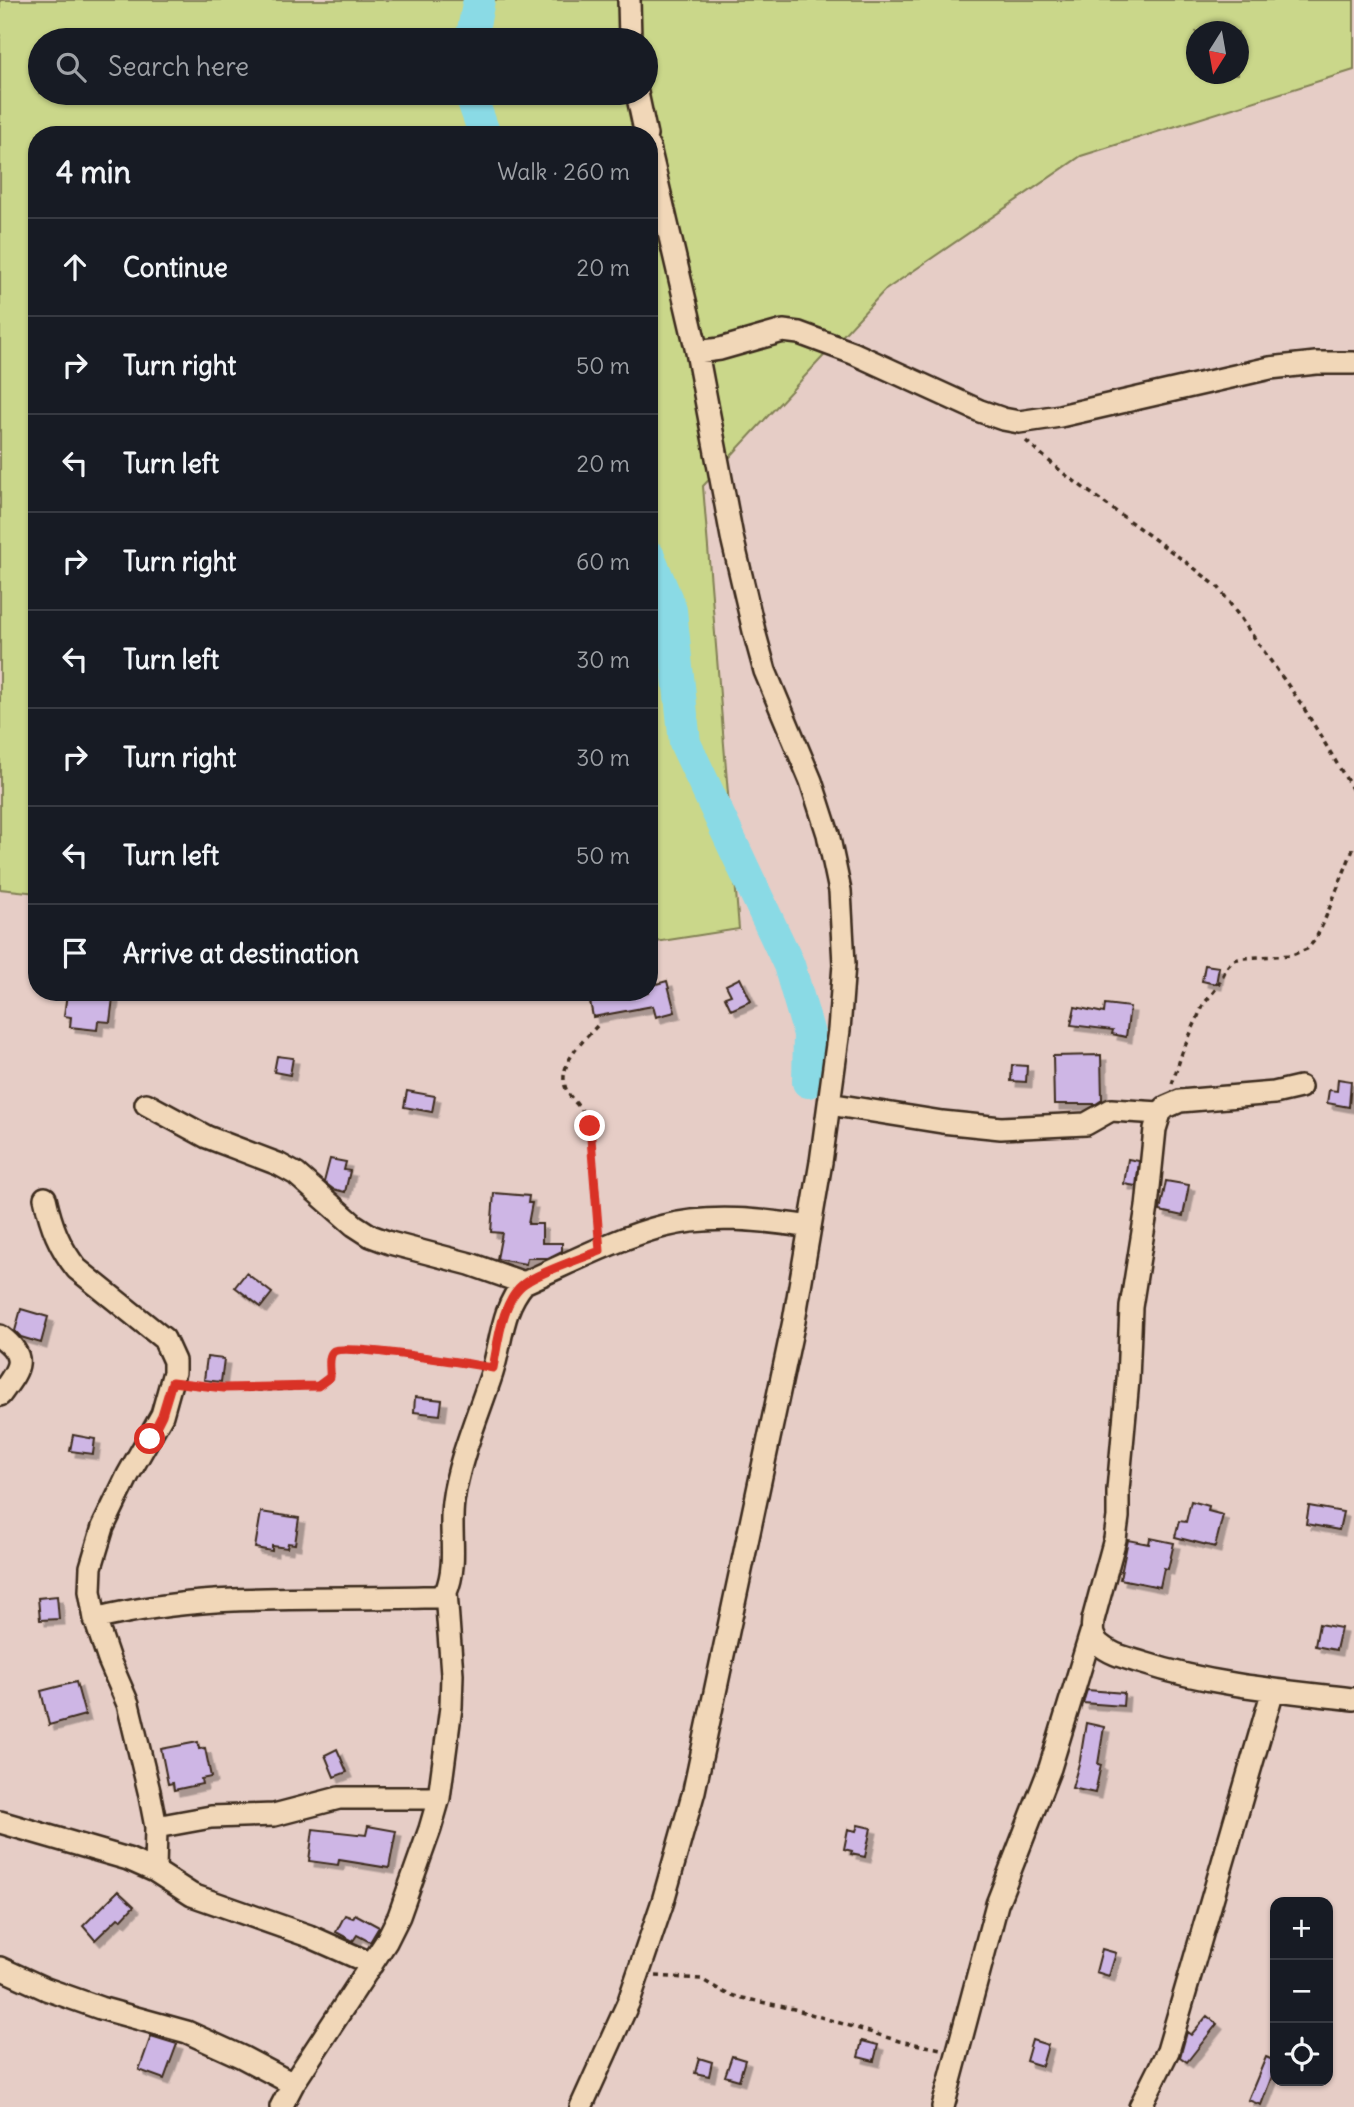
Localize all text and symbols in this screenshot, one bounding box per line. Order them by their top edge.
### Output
north arrow [1186,21,1249,84]
search box [28,28,658,105]
icon: search [52,48,90,86]
text: Search here [108,50,249,83]
text: 4 min [56,153,131,191]
text: Walk · 260 m [497,157,630,186]
icon: ahead [56,248,94,286]
text: Continue [123,251,228,284]
text: 20 m [577,253,630,282]
icon: right [56,346,94,384]
text: Turn right [123,349,236,382]
text: 50 m [576,351,630,380]
icon: left [56,444,94,482]
text: Turn left [123,447,219,480]
text: 20 m [577,449,630,478]
icon: right [56,542,94,580]
text: Turn right [123,545,236,578]
text: 60 m [576,547,630,576]
icon: left [56,640,94,678]
text: Turn left [123,643,219,676]
text: 30 m [576,645,630,674]
icon: right [56,738,94,776]
text: Turn right [123,741,236,774]
text: 30 m [576,743,630,772]
icon: left [56,836,94,874]
text: Turn left [123,839,219,872]
text: 50 m [576,841,630,870]
icon: arrive [56,934,94,972]
text: Arrive at destination [123,937,359,970]
route end [574,1110,605,1141]
route start [134,1423,165,1454]
map controls [1270,1897,1333,2086]
button: + [1270,1897,1333,1960]
button: − [1270,1960,1333,2023]
button: locate [1270,2023,1333,2086]

